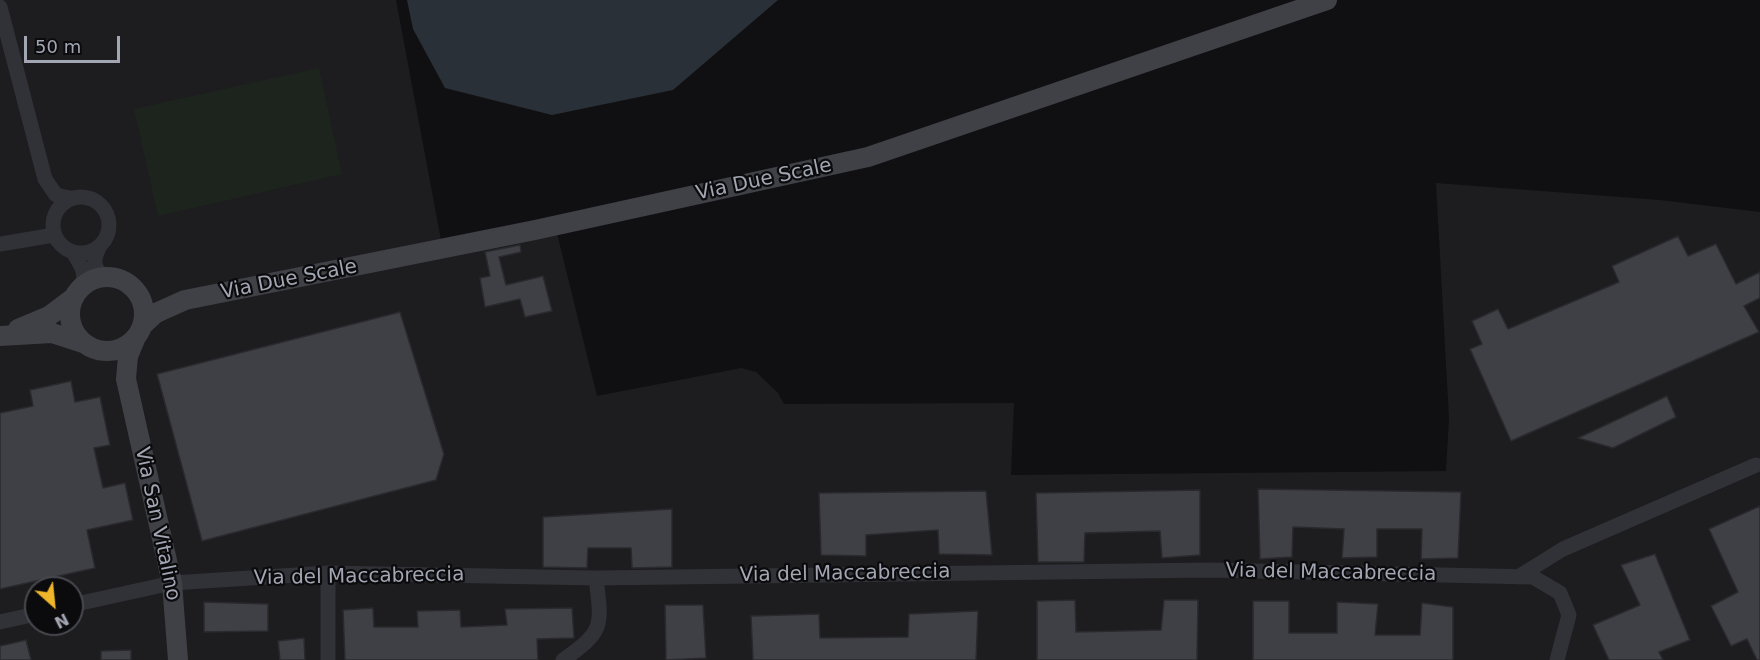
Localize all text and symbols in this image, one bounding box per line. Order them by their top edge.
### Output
scale bar [27,24,123,62]
text: 50 m [35,36,81,57]
street label: Via Due Scale [694,154,834,206]
street label: Via Due Scale [219,255,359,305]
street label: Via San Vitalino [129,445,185,603]
street label: Via del Maccabreccia [1225,559,1437,587]
street label: Via del Maccabreccia [739,560,951,588]
street label: Via del Maccabreccia [253,563,465,591]
north arrow [24,576,84,636]
text: N [51,609,72,632]

